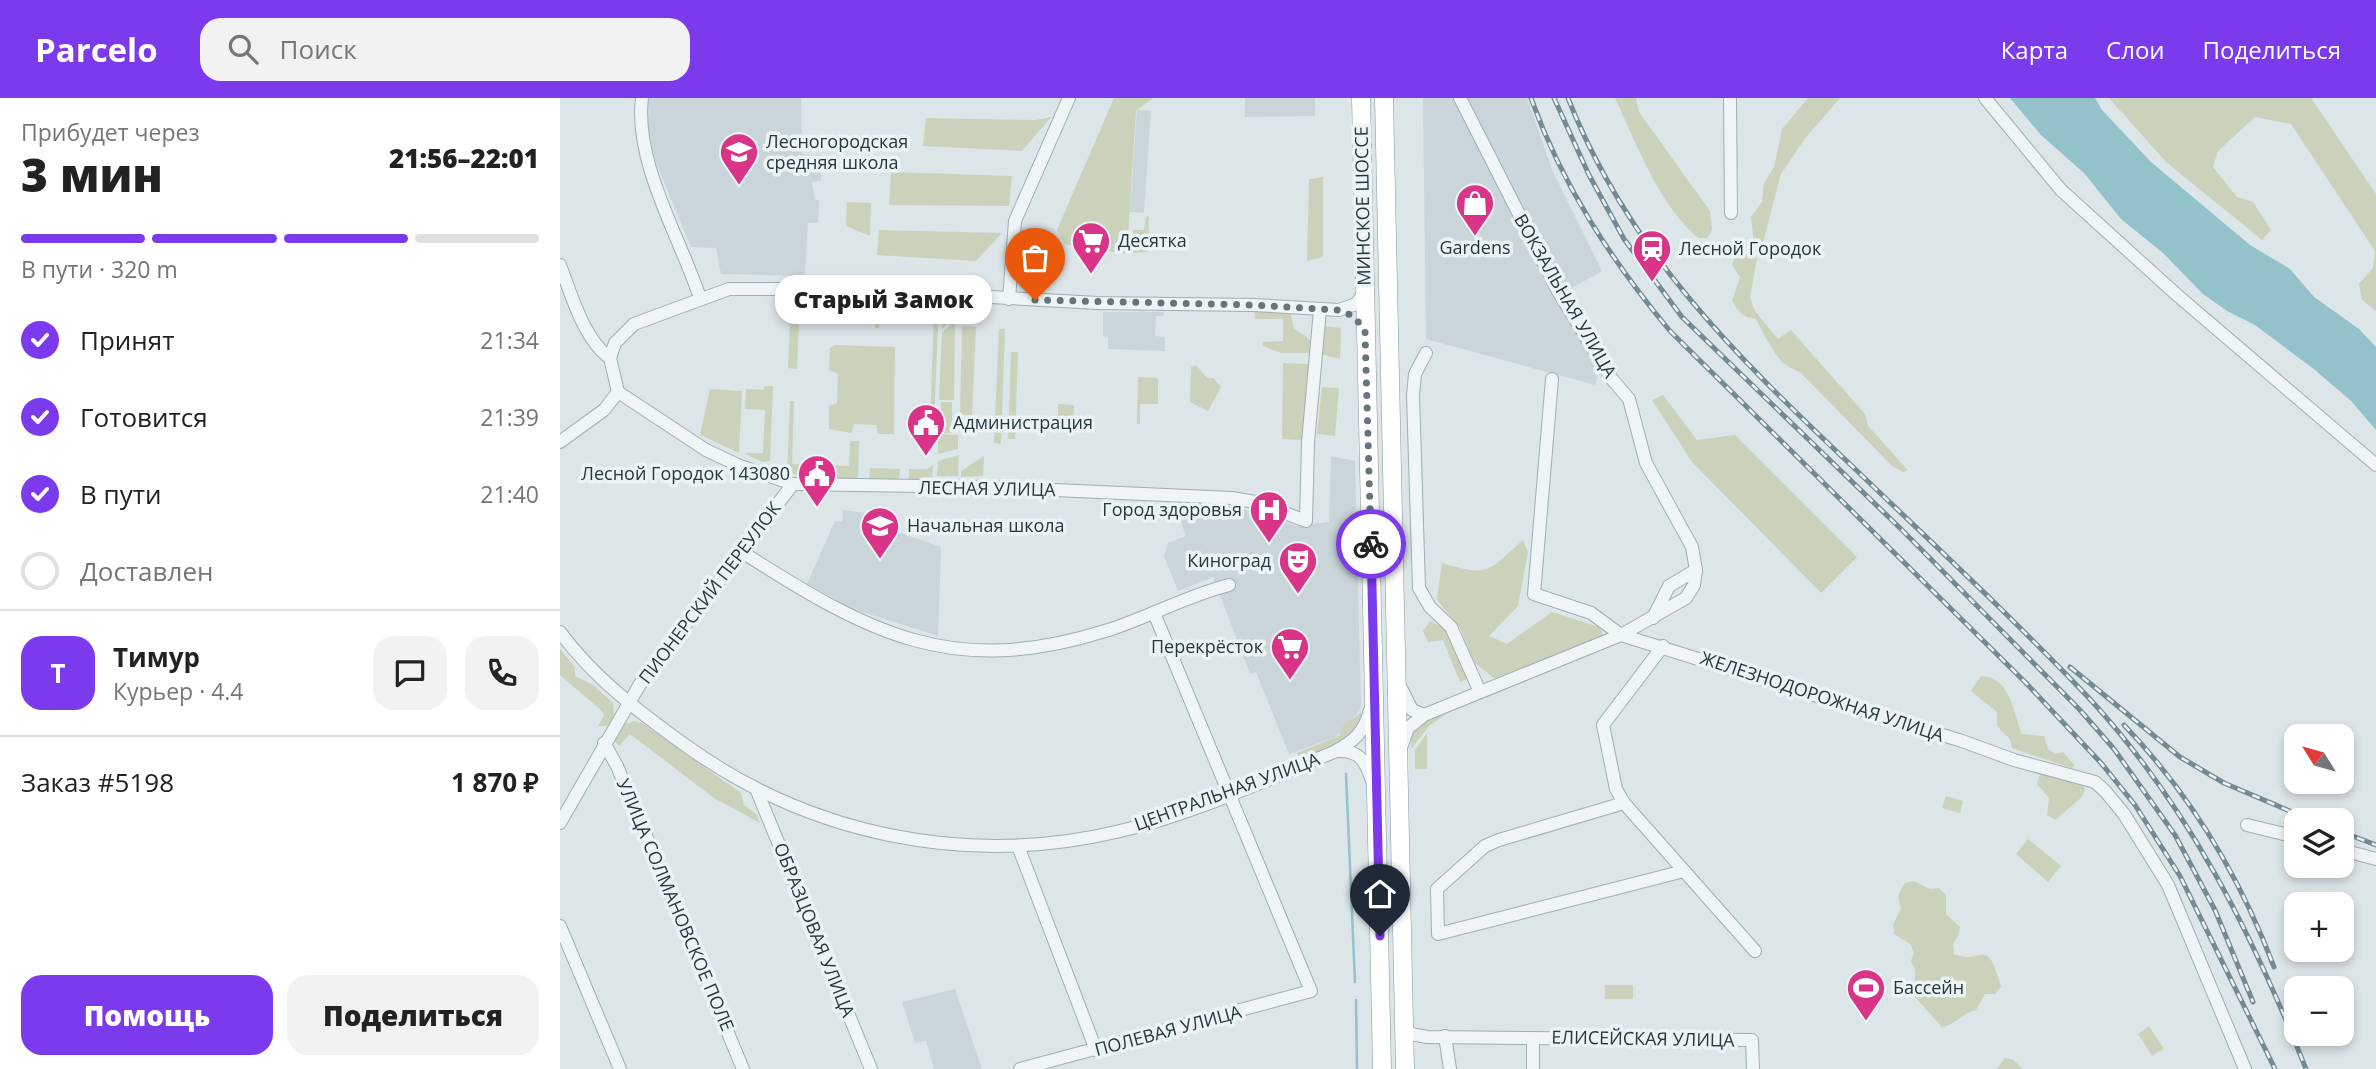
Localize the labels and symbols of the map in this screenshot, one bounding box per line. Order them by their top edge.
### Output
street label: МИНСКОЕ ШОССЕ [1349,126,1375,286]
place label: Лесногородская средняя школа [766,129,908,174]
school or university icon: Лесногородская средняя школа [718,131,760,186]
shop icon: Gardens [1454,182,1496,237]
street label: ВОКЗАЛЬНАЯ УЛИЦА [1509,209,1623,382]
supermarket icon: Десятка [1070,220,1112,275]
pin [1005,228,1065,300]
place label: Десятка [1118,228,1187,252]
station icon: Лесной Городок [1631,228,1673,283]
place label: Gardens [1439,235,1511,259]
place label: Лесной Городок [1679,236,1822,260]
callout: Старый Замок [776,276,993,325]
public building icon: Администрация [905,402,947,457]
place label: Администрация [953,410,1093,434]
public building icon: Лесной Городок 143080 [796,453,838,508]
place label: Лесной Городок 143080 [581,461,790,485]
street label: ЛЕСНАЯ УЛИЦА [918,475,1056,501]
hospital icon: Город здоровья [1248,489,1290,544]
street label: ПИОНЕРСКИЙ ПЕРЕУЛОК [633,497,786,688]
place label: Город здоровья [1102,497,1242,521]
school or university icon: Начальная школа [859,505,901,560]
courier [1336,509,1406,579]
place label: Начальная школа [907,513,1065,537]
theatre icon: Киноград [1277,540,1319,595]
place label: Киноград [1187,548,1271,572]
supermarket icon: Перекрёсток [1269,626,1311,681]
place label: Перекрёсток [1151,634,1264,658]
street label: ЖЕЛЕЗНОДОРОЖНАЯ УЛИЦА [1697,645,1948,747]
north arrow [2284,724,2354,794]
street label: ЦЕНТРАЛЬНАЯ УЛИЦА [1131,746,1323,836]
street label: УЛИЦА СОЛМАНОВСКОЕ ПОЛЕ [612,775,740,1034]
street label: ОБРАЗЦОВАЯ УЛИЦА [769,839,861,1021]
pin [1350,864,1410,936]
sports icon: Бассейн [1845,967,1887,1022]
place label: Бассейн [1893,975,1964,999]
street label: ПОЛЕВАЯ УЛИЦА [1092,999,1244,1061]
street label: ЕЛИСЕЙСКАЯ УЛИЦА [1551,1024,1735,1052]

